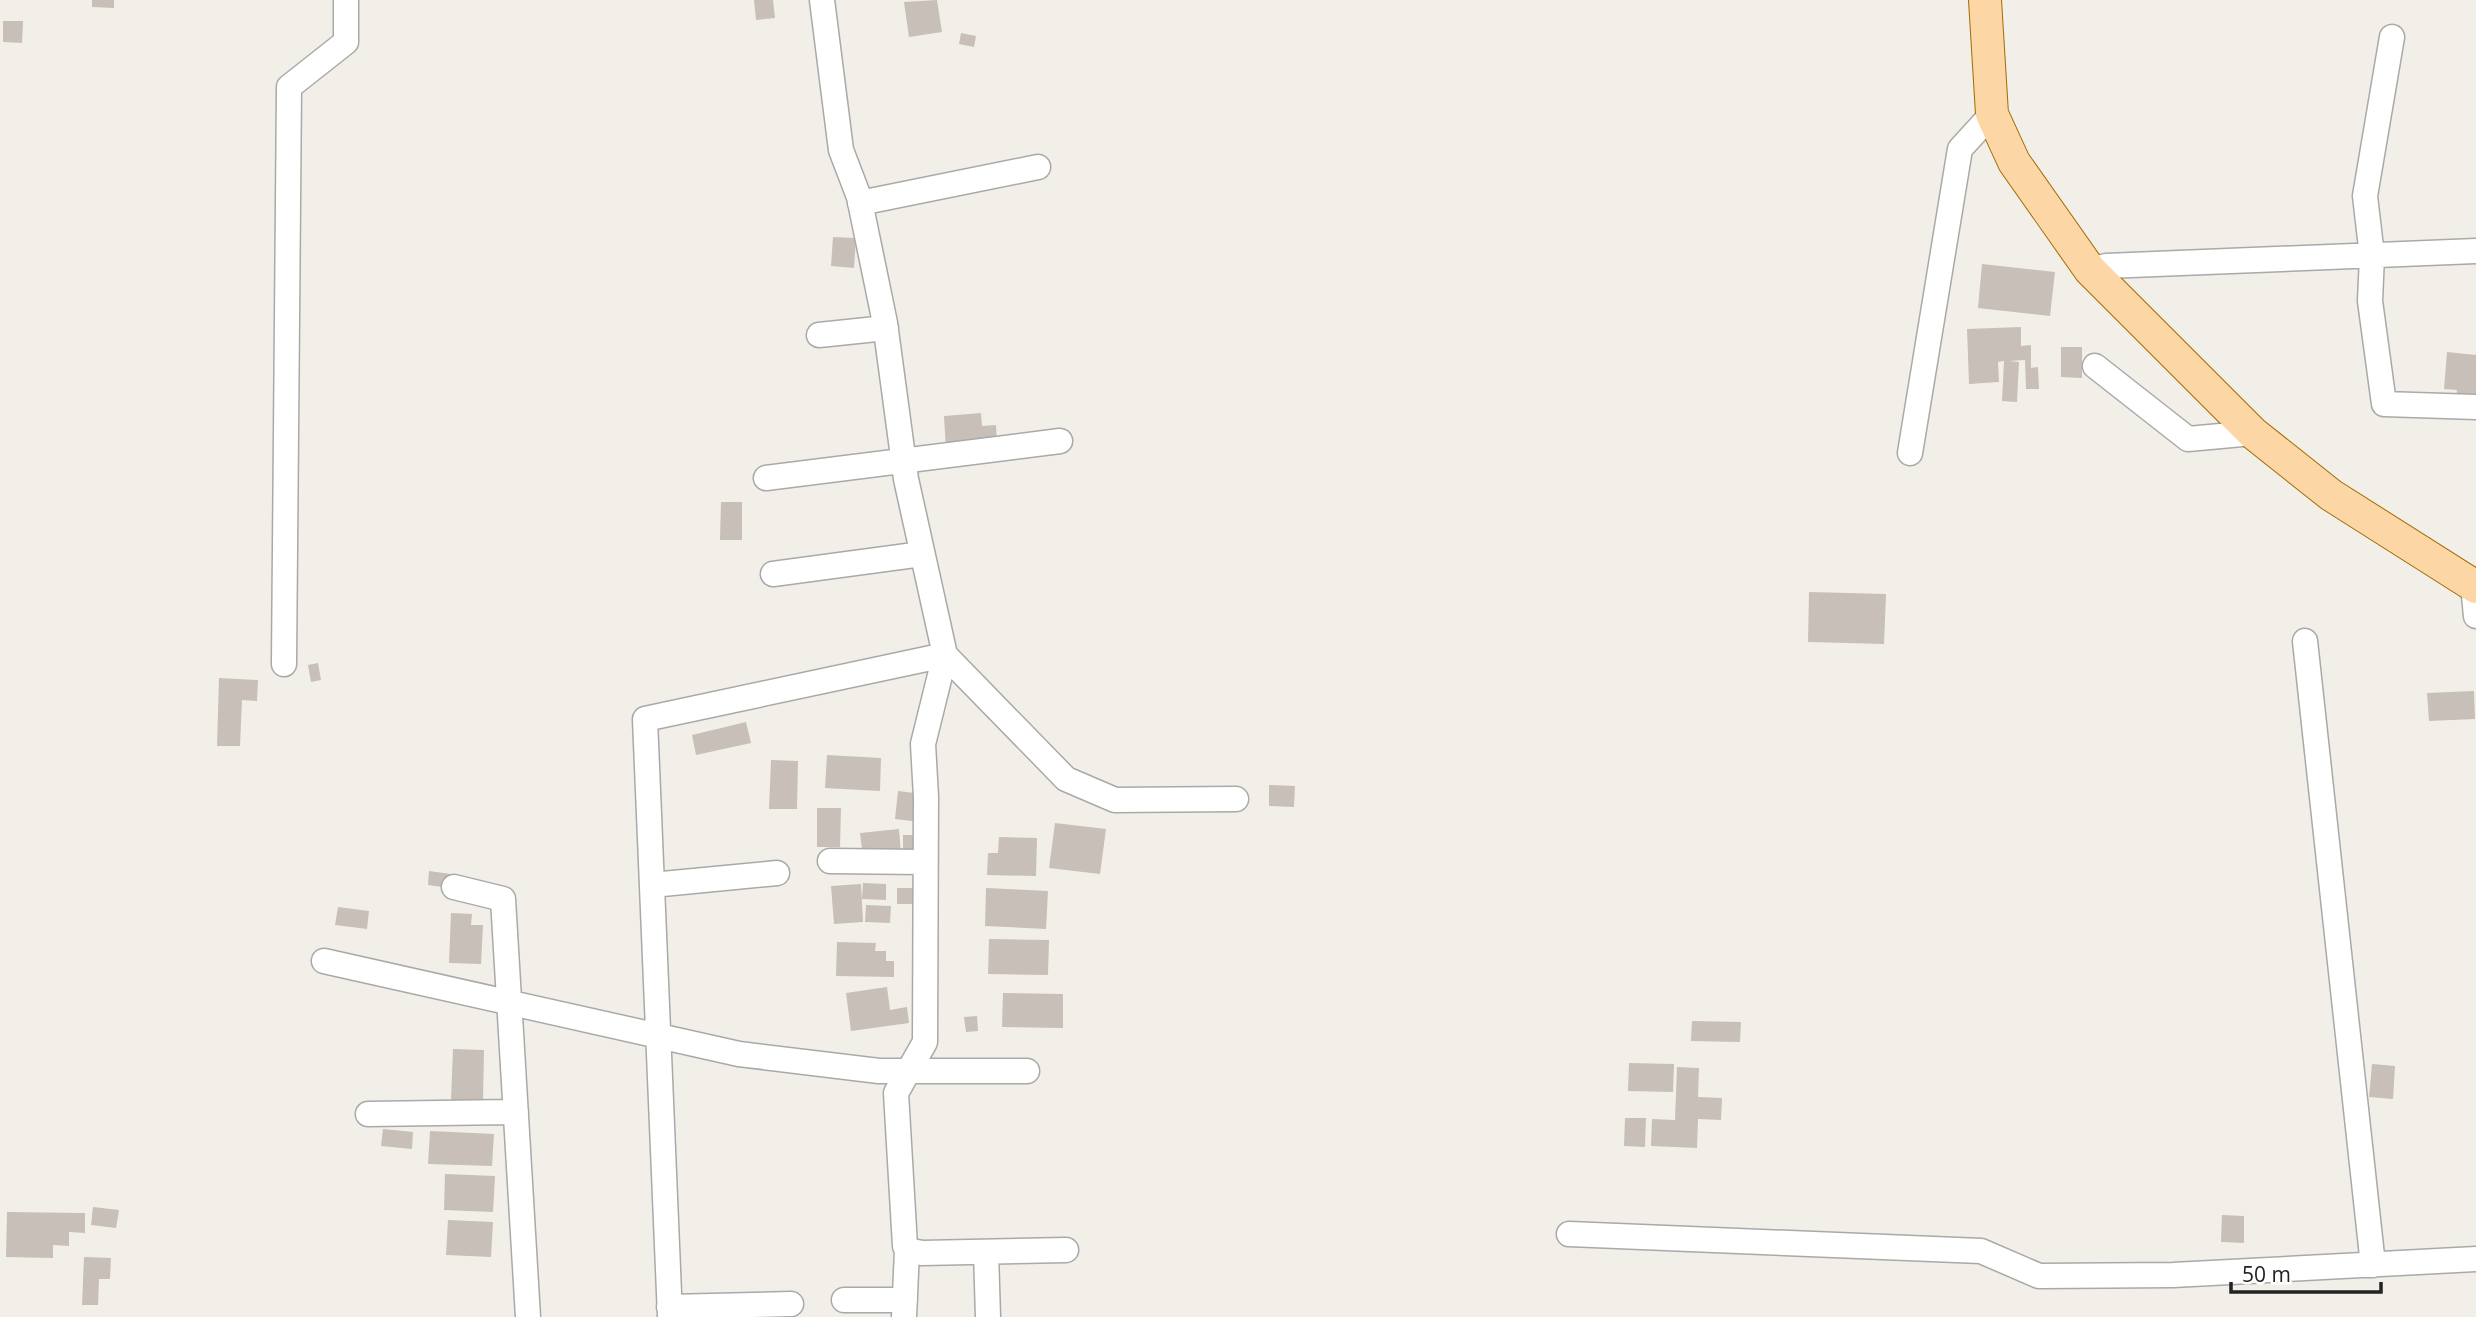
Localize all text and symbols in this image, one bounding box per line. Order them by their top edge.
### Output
scale bar [2231,1250,2382,1294]
text: 50 m [2242,1260,2291,1288]

